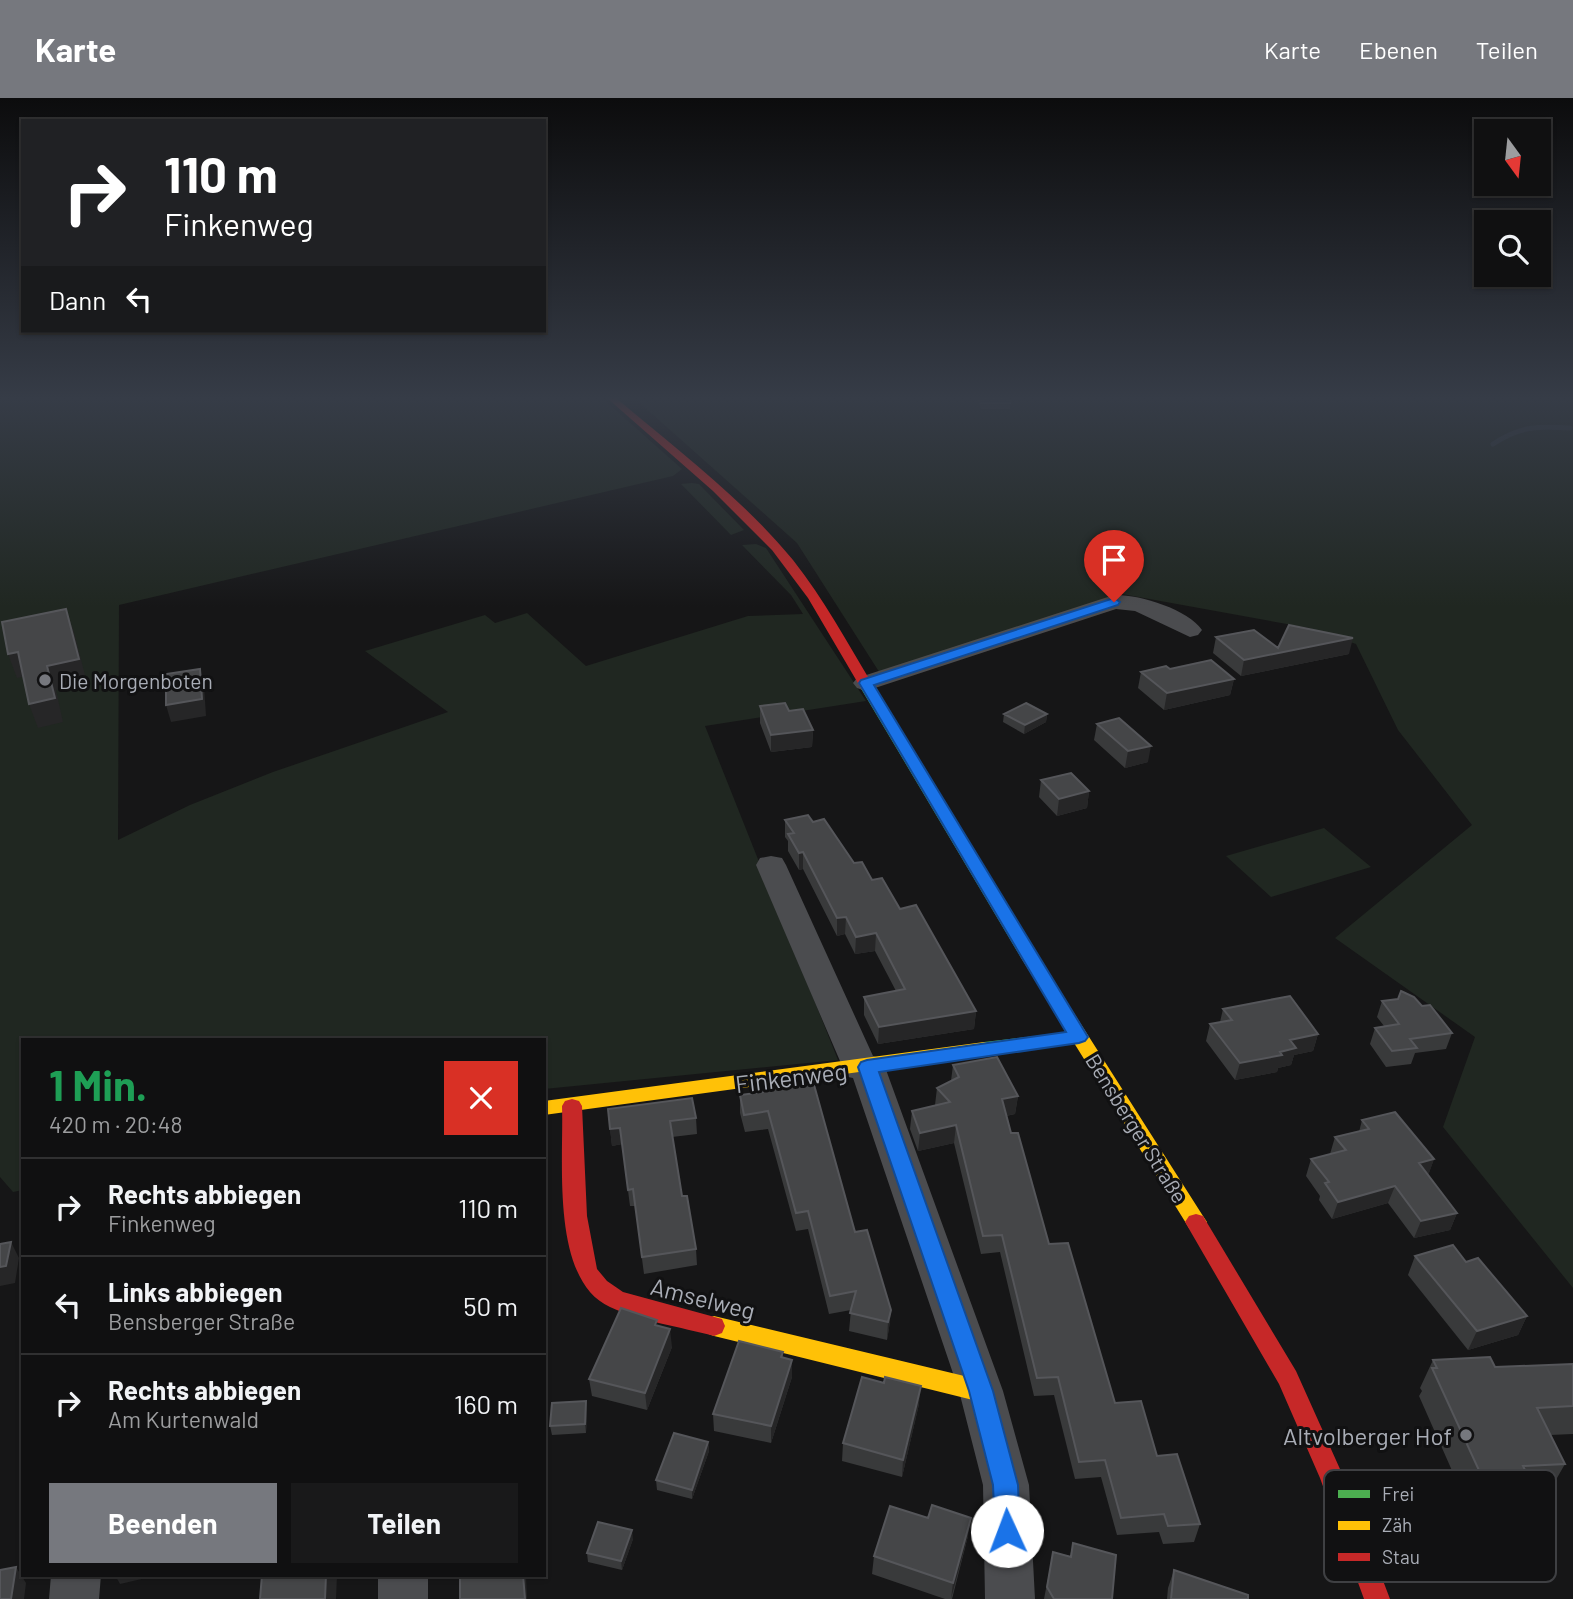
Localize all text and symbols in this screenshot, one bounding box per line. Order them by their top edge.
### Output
text: Karte [35,29,116,69]
text: Karte [1264,35,1321,64]
text: Ebenen [1359,35,1438,64]
text: Teilen [1476,35,1538,64]
north arrow [1474,119,1550,196]
map controls [1474,119,1551,287]
text: 110 m [164,144,278,203]
icon: right [49,147,140,238]
text: Finkenweg [164,204,314,242]
button: search [1474,210,1551,287]
icon: left [120,280,158,318]
text: Dann [49,284,106,315]
pin [1084,530,1144,602]
icon: arrive [1095,541,1133,579]
place label: Die Morgenboten [59,668,213,693]
marker: Die Morgenboten [37,672,53,688]
street label: Bensberger Straße [1081,1049,1193,1207]
street label: Finkenweg [734,1056,848,1098]
text: 1 Min. [49,1059,147,1109]
button: close [444,1061,518,1135]
text: 420 m · 20:48 [49,1110,182,1138]
text: Rechts abbiegen [108,1178,301,1209]
icon: right [49,1188,87,1226]
text: 110 m [458,1192,518,1223]
text: Finkenweg [108,1209,216,1237]
street label: Amselweg [648,1271,758,1325]
text: Links abbiegen [108,1276,282,1307]
icon: left [49,1286,87,1324]
text: 50 m [463,1290,518,1321]
text: Bensberger Straße [108,1307,295,1335]
text: Rechts abbiegen [108,1374,301,1405]
icon: right [49,1384,87,1422]
text: 160 m [454,1388,518,1419]
text: Am Kurtenwald [108,1405,259,1433]
place label: Altvolberger Hof [1283,1421,1452,1450]
marker: Altvolberger Hof [1458,1427,1474,1443]
legend [1324,1470,1556,1582]
text: Frei [1382,1482,1414,1505]
button: Beenden [49,1483,277,1563]
button: Teilen [291,1483,518,1563]
position arrow [970,1494,1044,1568]
text: Zäh [1382,1513,1412,1536]
text: Stau [1382,1545,1420,1568]

